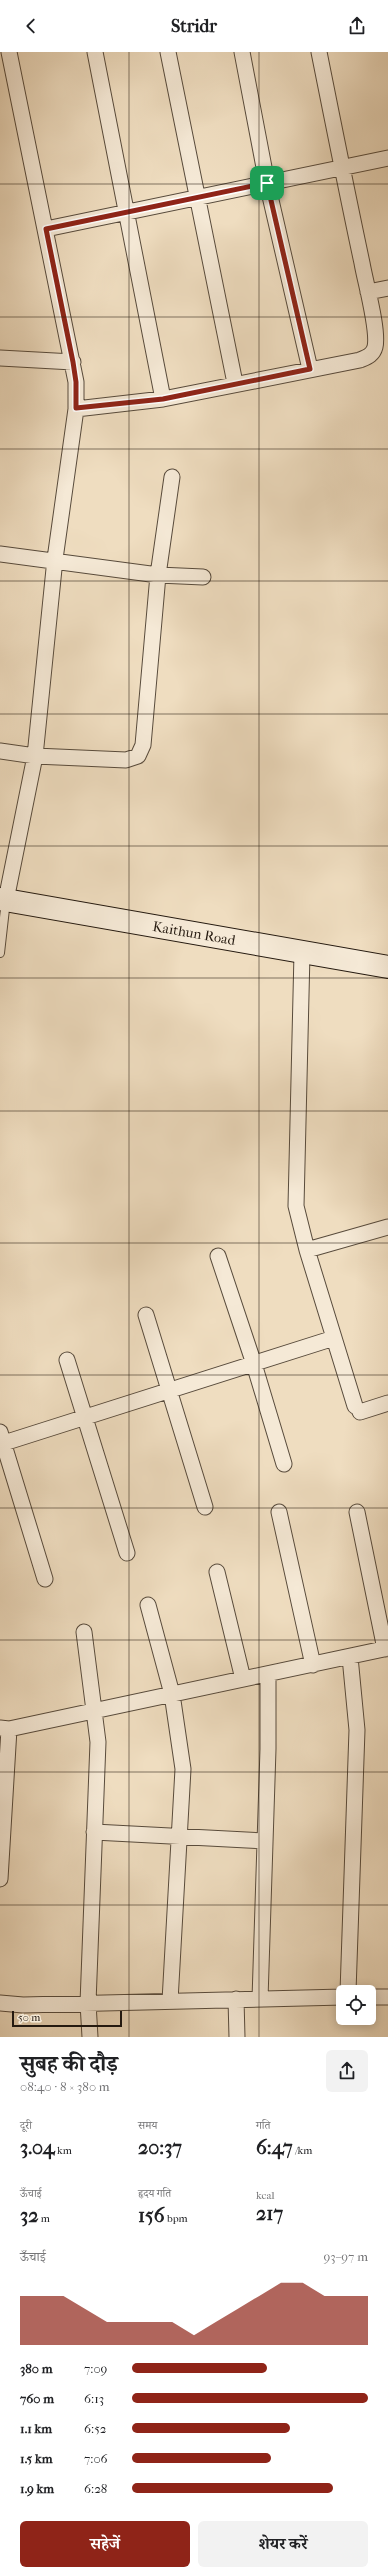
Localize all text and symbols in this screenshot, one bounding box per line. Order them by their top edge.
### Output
icon: back [20,15,42,37]
icon: share [346,15,368,37]
text: Stridr [171,16,217,37]
pin [250,166,284,200]
icon: arrive [256,172,278,194]
street label: Kaithun Road [151,917,237,949]
map controls [336,1985,376,2025]
button: locate [336,1985,376,2025]
scale bar [12,2009,122,2028]
text: 50 m [18,2011,40,2024]
button: share [326,2050,368,2092]
text: सुबह की दौड़ [20,2051,118,2077]
text: 08:40 · 8 × 380 m [20,2079,110,2094]
text: दूरी [20,2119,32,2132]
text: समय [138,2119,157,2132]
text: गति [256,2119,270,2132]
text: 3.04 [20,2136,55,2159]
text: 20:37 [138,2136,182,2159]
text: 6:47 [256,2136,293,2159]
text: km [55,2144,72,2157]
text: /km [293,2144,312,2157]
text: ऊँचाई [20,2187,42,2200]
text: हृदय गति [138,2187,171,2200]
text: kcal [256,2189,275,2202]
text: 217 [256,2202,283,2225]
text: 32 [20,2204,39,2227]
text: 156 [138,2204,165,2227]
text: m [39,2212,50,2225]
text: bpm [165,2212,188,2225]
text: ऊँचाई [20,2249,46,2264]
text: 93–97 m [323,2249,368,2264]
text: 380 m [20,2361,53,2376]
text: 7:09 [84,2361,107,2376]
text: 760 m [20,2391,54,2406]
text: 6:13 [84,2391,104,2406]
text: 1.1 km [20,2421,52,2436]
text: 6:52 [84,2421,107,2436]
text: 1.5 km [20,2451,53,2466]
text: 7:06 [84,2451,108,2466]
text: 1.9 km [20,2481,54,2496]
text: 6:28 [84,2481,107,2496]
button: सहेजें [20,2521,190,2567]
button: शेयर करें [198,2521,368,2567]

